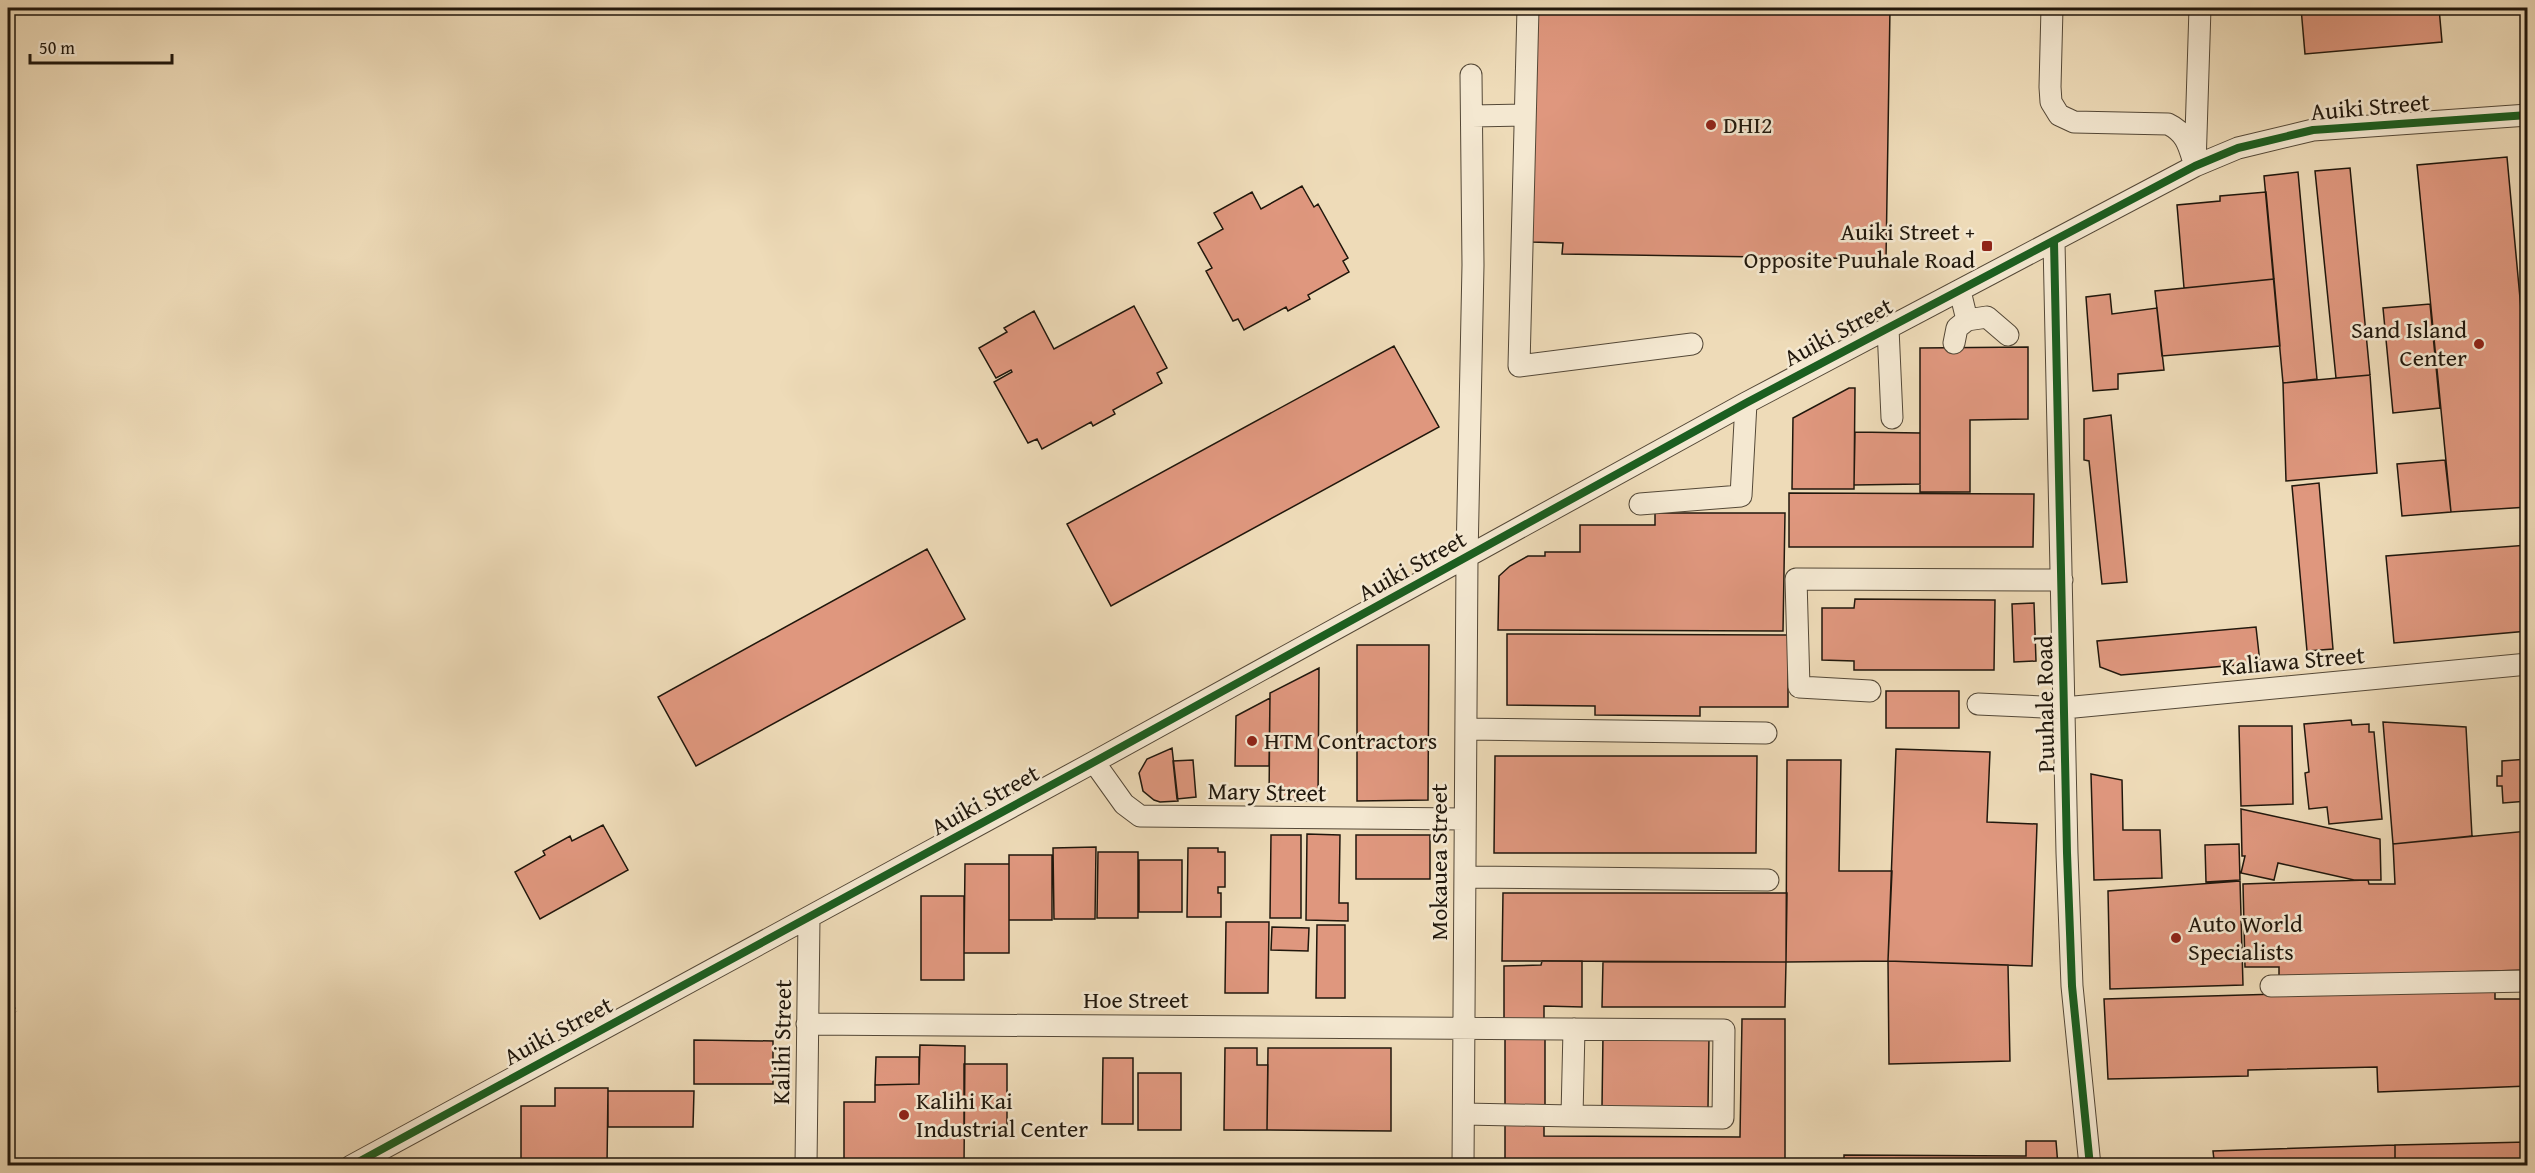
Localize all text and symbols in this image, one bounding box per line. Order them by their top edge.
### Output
scale bar [30,27,172,65]
text: 50 m [39,34,75,61]
street label: Auiki Street [2309,84,2431,129]
place label: DHI2 [1723,107,1772,142]
marker: DHI2 [1704,118,1718,132]
place label: Auiki Street + Opposite Puuhale Road [1744,214,1975,277]
marker: Auiki Street + Opposite Puuhale Road [1980,239,1994,253]
street label: Auiki Street [1777,288,1899,375]
place label: Sand Island Center [2351,312,2467,375]
marker: Sand Island Center [2472,337,2486,351]
street label: Auiki Street [1351,521,1473,610]
street label: Puuhale Road [2026,635,2063,773]
street label: Kaliawa Street [2220,637,2367,684]
place label: HTM Contractors [1264,723,1437,758]
marker: HTM Contractors [1245,734,1259,748]
street label: Auiki Street [924,755,1046,844]
street label: Mary Street [1207,773,1327,810]
street label: Mokauea Street [1421,783,1456,941]
place label: Auto World Specialists [2188,906,2303,969]
marker: Auto World Specialists [2169,931,2183,945]
street label: Kalihi Street [763,979,800,1105]
street label: Hoe Street [1083,982,1189,1017]
street label: Auiki Street [497,987,619,1074]
place label: Kalihi Kai Industrial Center [916,1083,1088,1146]
marker: Kalihi Kai Industrial Center [897,1108,911,1122]

